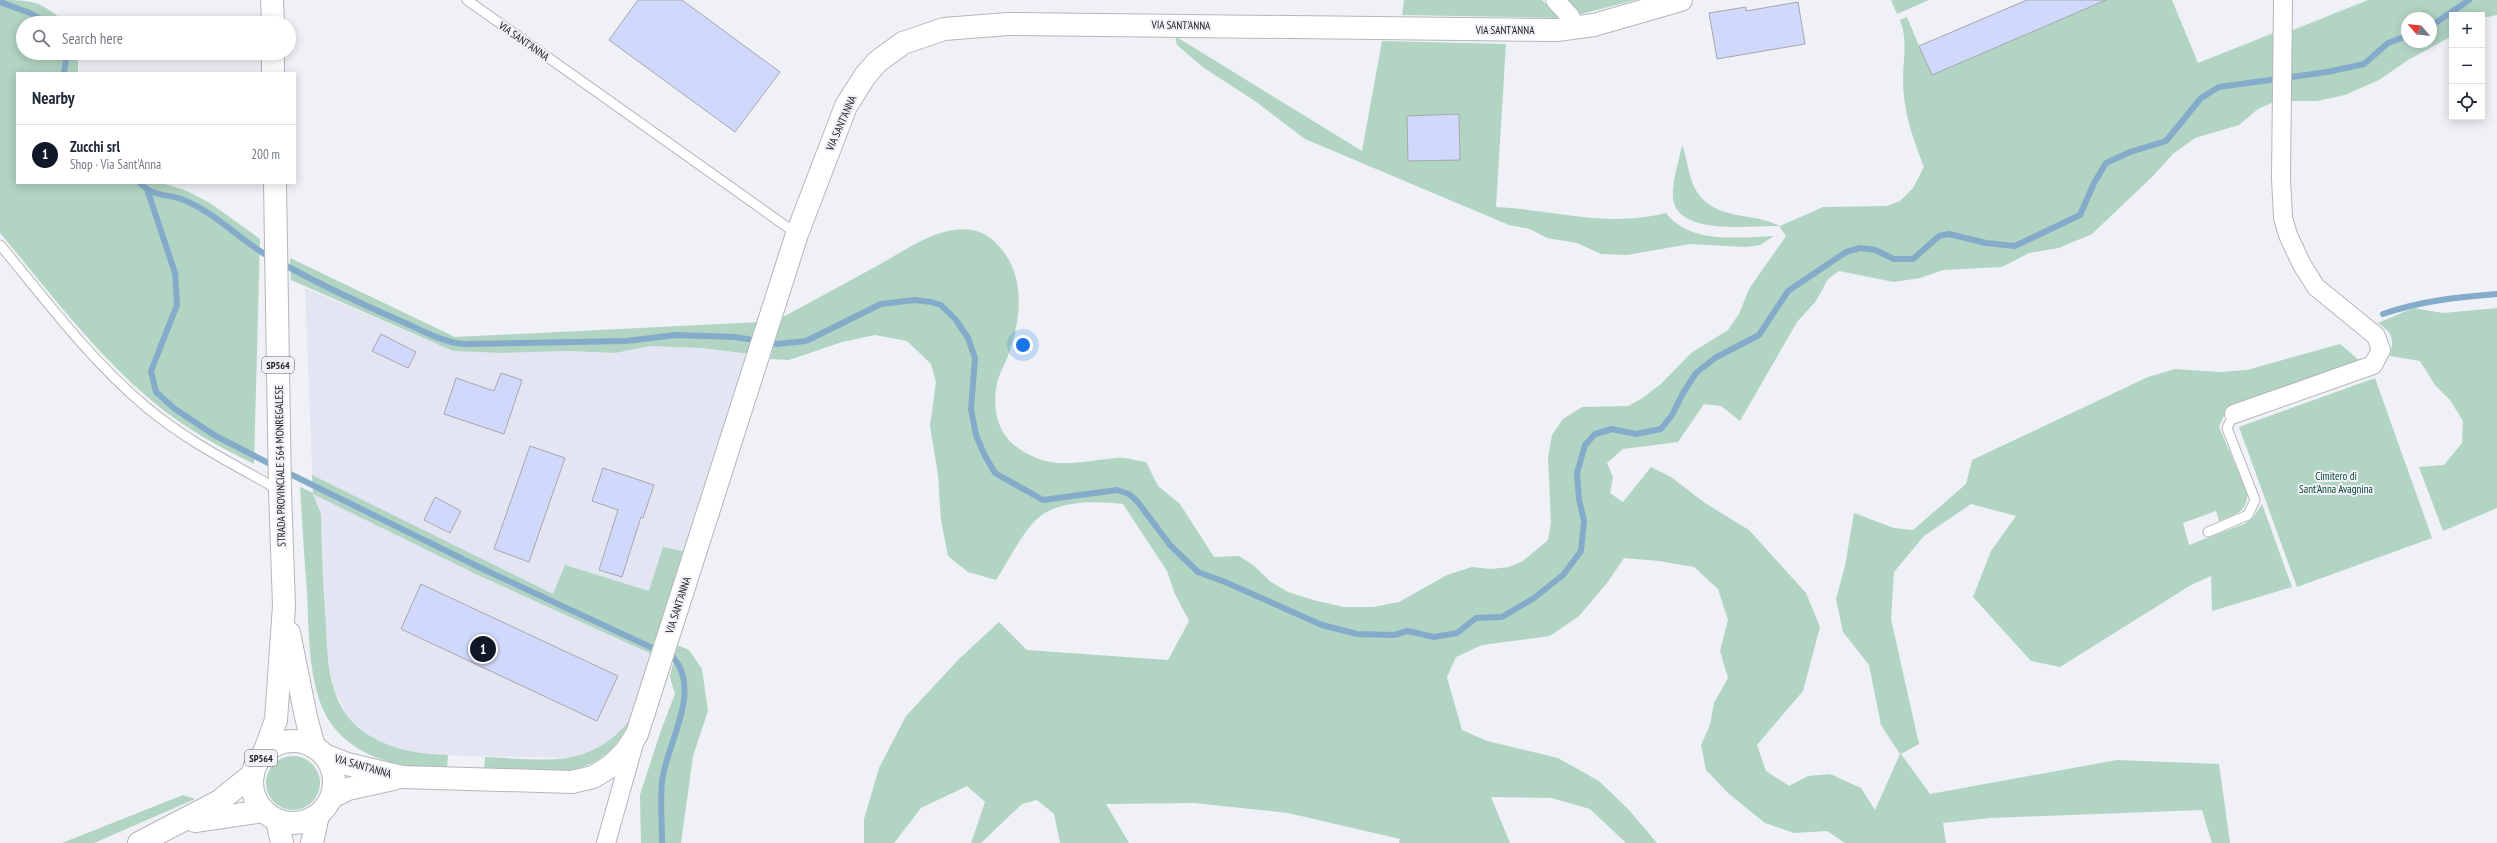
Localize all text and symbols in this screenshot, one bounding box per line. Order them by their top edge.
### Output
north arrow [2401,12,2437,48]
map controls [2449,12,2485,120]
button: + [2449,12,2485,48]
search box [16,16,296,60]
street label: VIA SANT'ANNA [1151,17,1211,33]
street label: VIA SANT'ANNA [495,18,553,64]
street label: VIA SANT'ANNA [1475,23,1535,37]
icon: search [30,27,52,49]
text: Search here [62,29,123,48]
button: − [2449,48,2485,84]
button: locate [2449,84,2485,120]
text: Nearby [32,87,75,109]
street label: VIA SANT'ANNA [822,93,860,154]
text: Zucchi srl [70,137,120,156]
text: 1 [42,146,48,163]
text: 200 m [251,146,280,163]
text: Shop · Via Sant'Anna [70,156,161,173]
your location [1013,335,1033,355]
road number: SP564 [262,357,294,373]
street label: STRADA PROVINCIALE 564 MONREGALESE [272,385,288,547]
park label: Cimitero di Sant'Anna Avagnina [2299,469,2373,496]
street label: VIA SANT'ANNA [662,574,694,636]
pin: 1 [470,634,496,664]
road number: SP564 [245,750,277,766]
street label: VIA SANT'ANNA [332,751,394,781]

